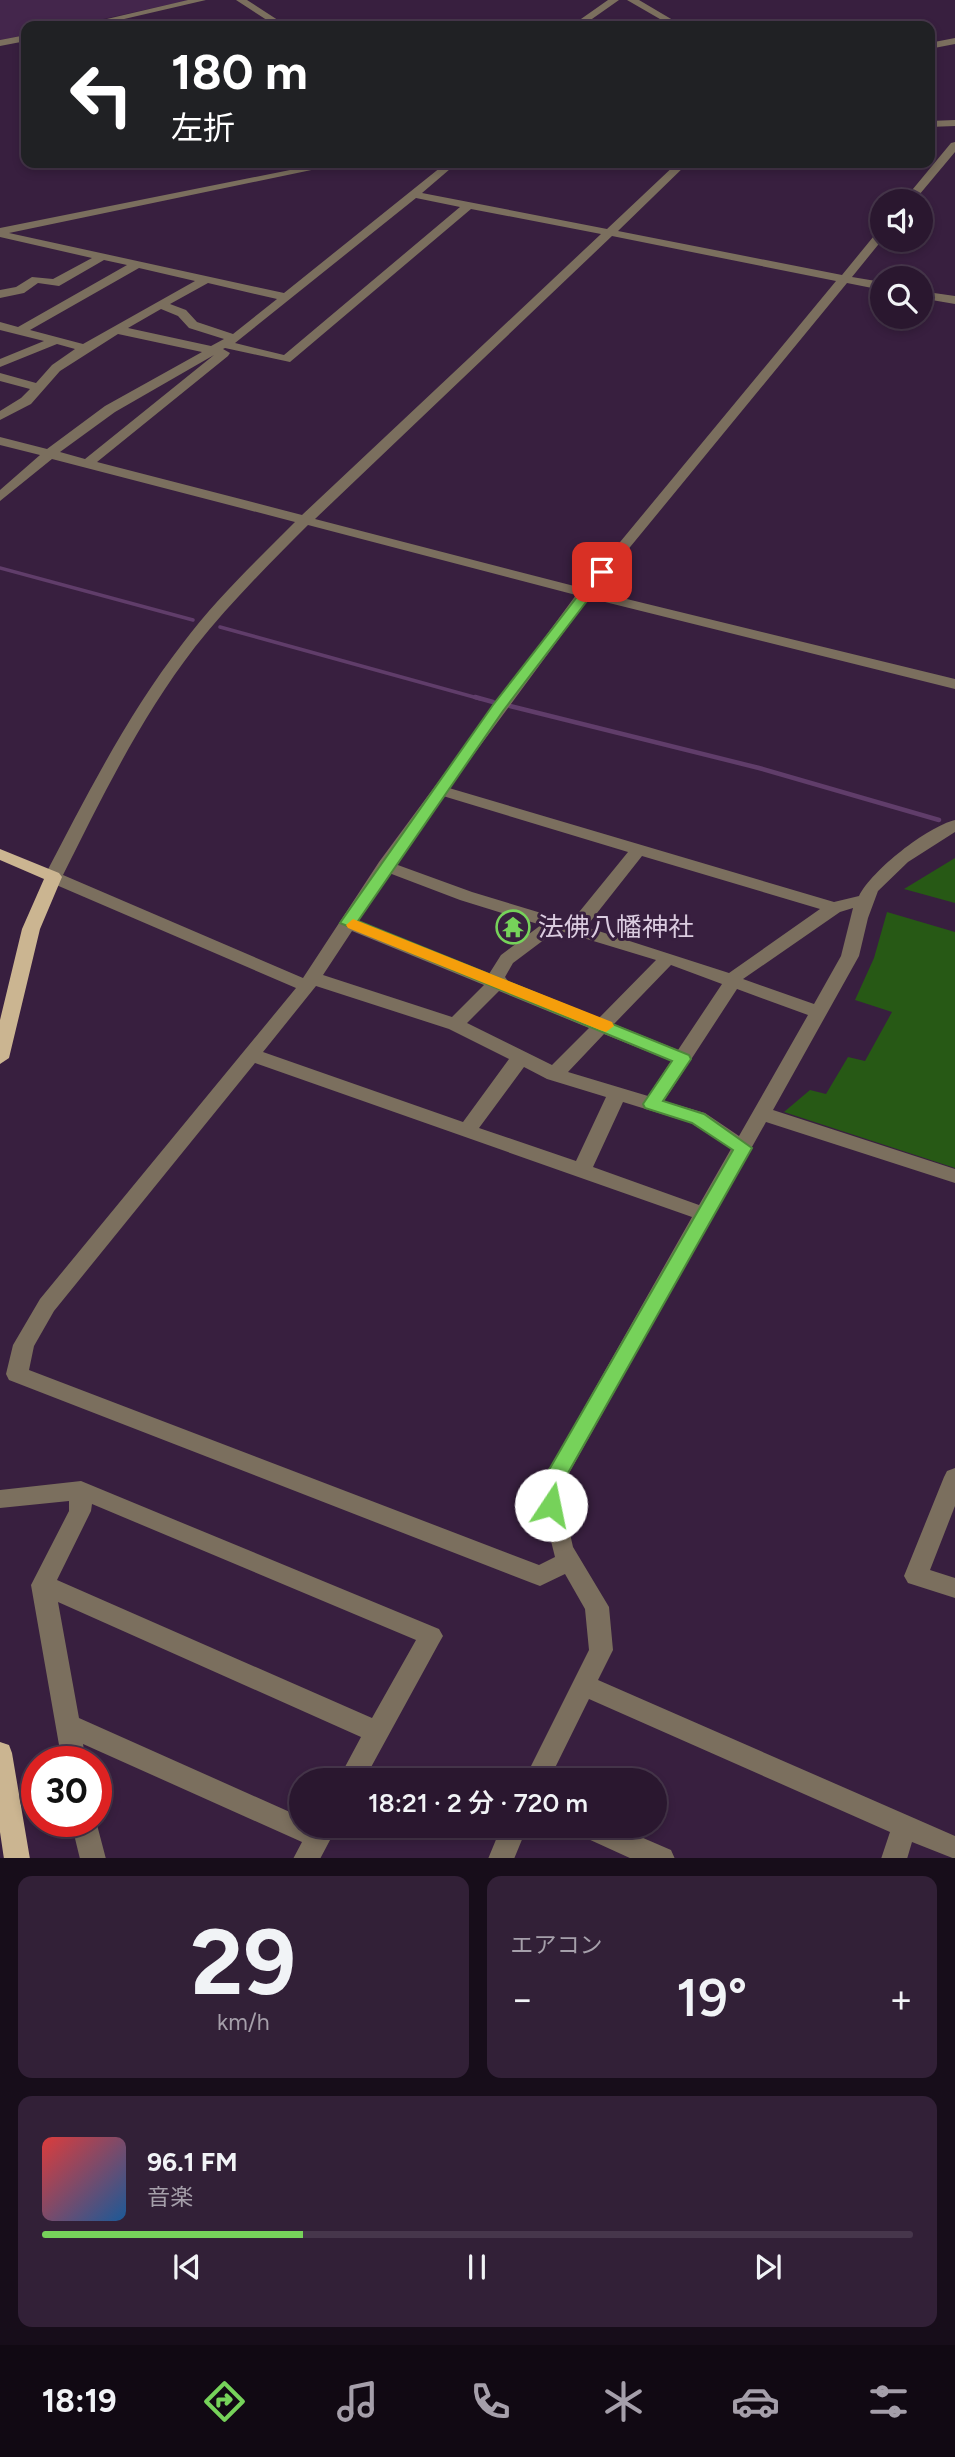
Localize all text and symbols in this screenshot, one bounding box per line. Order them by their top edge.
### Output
text: 180 m [171,42,308,101]
icon: left [56,49,147,140]
text: 左折 [171,109,235,147]
map controls [870,189,933,329]
button: sound [870,189,933,252]
button: search [870,266,933,329]
pin [572,542,632,602]
icon: arrive [583,553,621,591]
temple icon: 法佛八幡神社 [494,908,532,946]
place label: 法佛八幡神社 [538,911,694,943]
position arrow [514,1468,588,1542]
speed limit sign: 30 [21,1746,112,1837]
text: 18:21 · 2 分 · 720 m [368,1787,588,1819]
text: 29 [191,1908,296,2017]
text: エアコン [511,1931,603,1959]
text: 19° [676,1967,747,2029]
text: − [511,1976,534,2022]
text: + [889,1976,913,2022]
text: km/h [217,2008,270,2036]
text: 96.1 FM [147,2146,237,2178]
text: 音楽 [147,2183,193,2211]
icon: previous [168,2248,206,2286]
icon: pause [458,2248,496,2286]
icon: next [749,2248,787,2286]
icon: directions [200,2377,249,2426]
icon: music [333,2377,382,2426]
icon: phone [466,2377,515,2426]
icon: climate [599,2377,648,2426]
icon: car [731,2377,780,2426]
icon: filters [864,2377,913,2426]
text: 18:19 [42,2382,117,2420]

